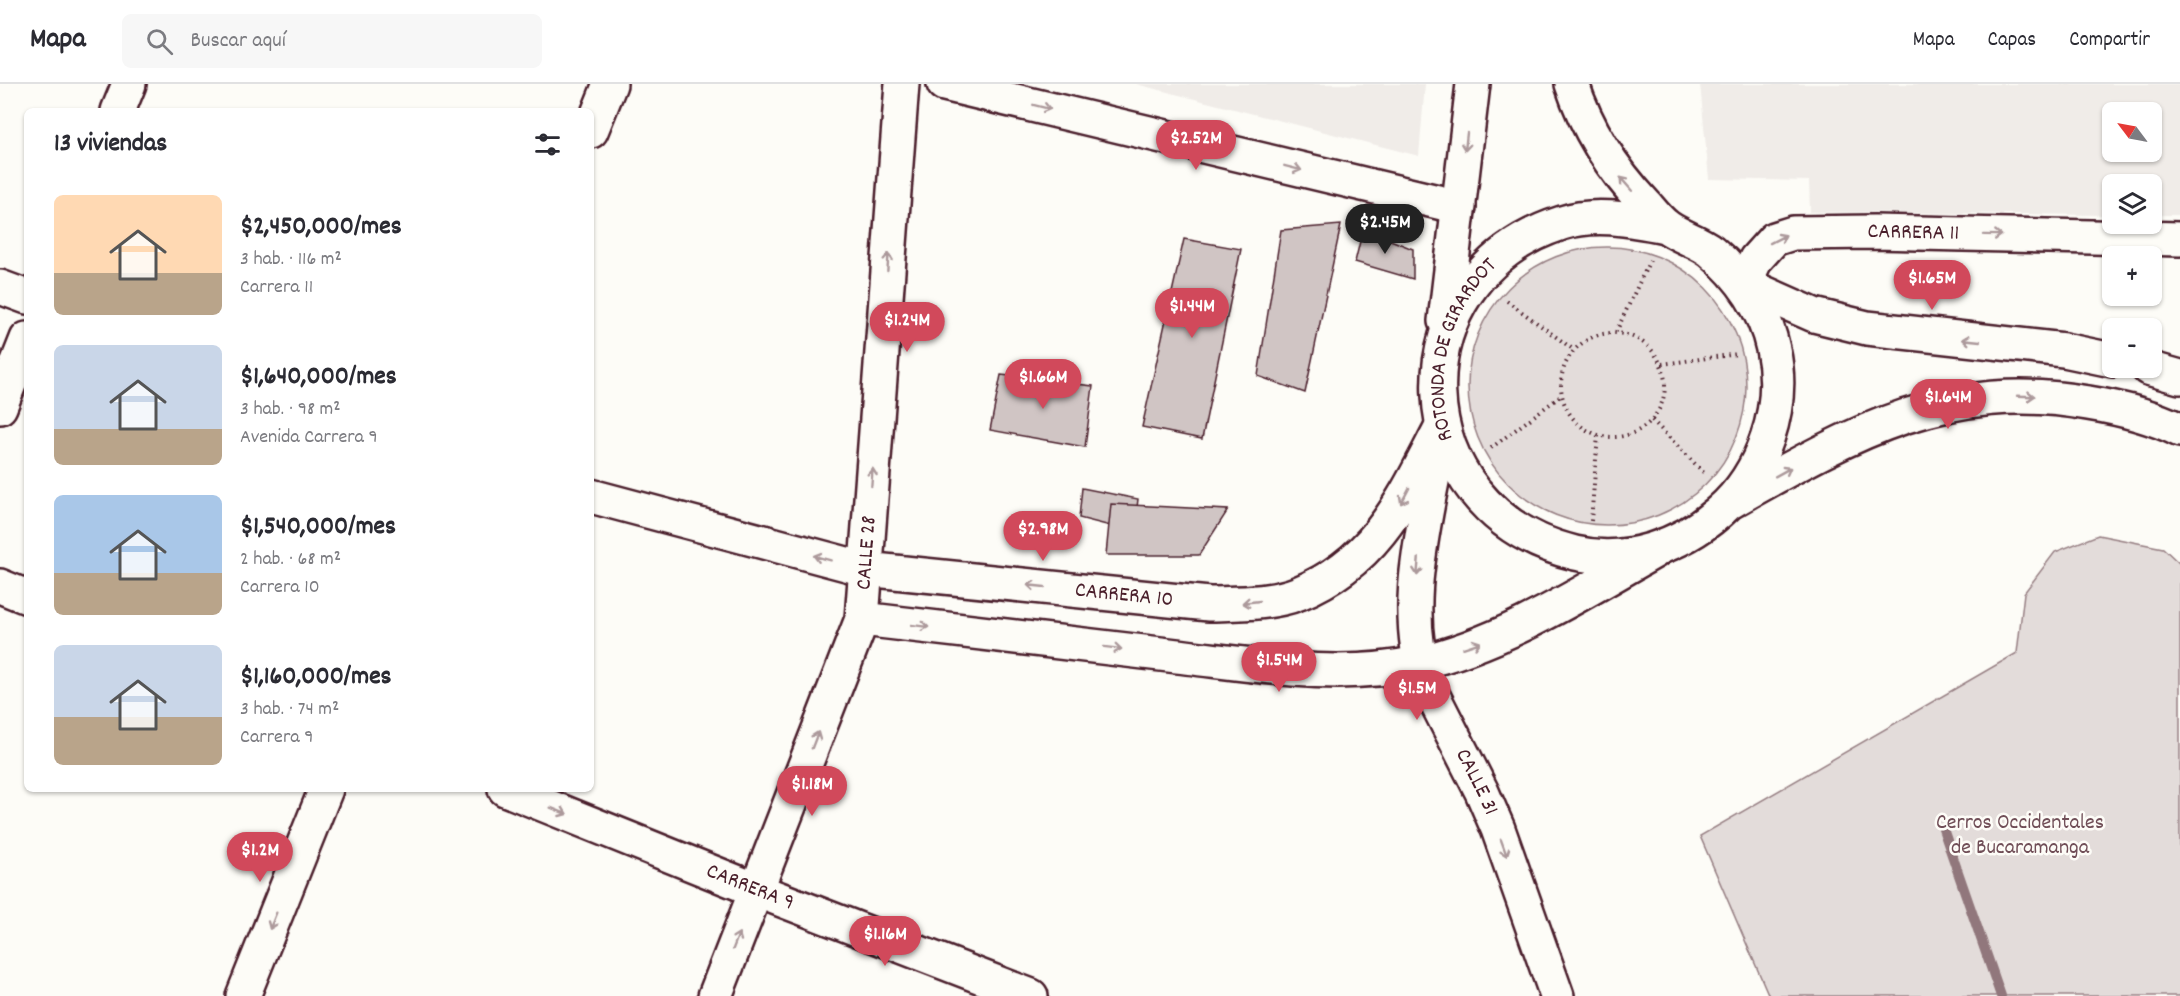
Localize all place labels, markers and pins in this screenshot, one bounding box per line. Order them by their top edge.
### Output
pin: $2.52M [1147,120,1245,171]
pin: $2.45M [1336,204,1434,255]
pin: $1.65M [1883,260,1981,311]
pin: $1.44M [1143,288,1241,339]
pin: $1.24M [858,302,956,353]
pin: $1.66M [994,359,1092,410]
pin: $1.64M [1899,379,1997,430]
pin: $2.98M [994,511,1092,562]
pin: $1.54M [1230,642,1328,693]
pin: $1.5M [1375,670,1459,721]
pin: $1.18M [763,766,861,817]
pin: $1.2M [218,832,302,883]
pin: $1.16M [836,916,934,967]

